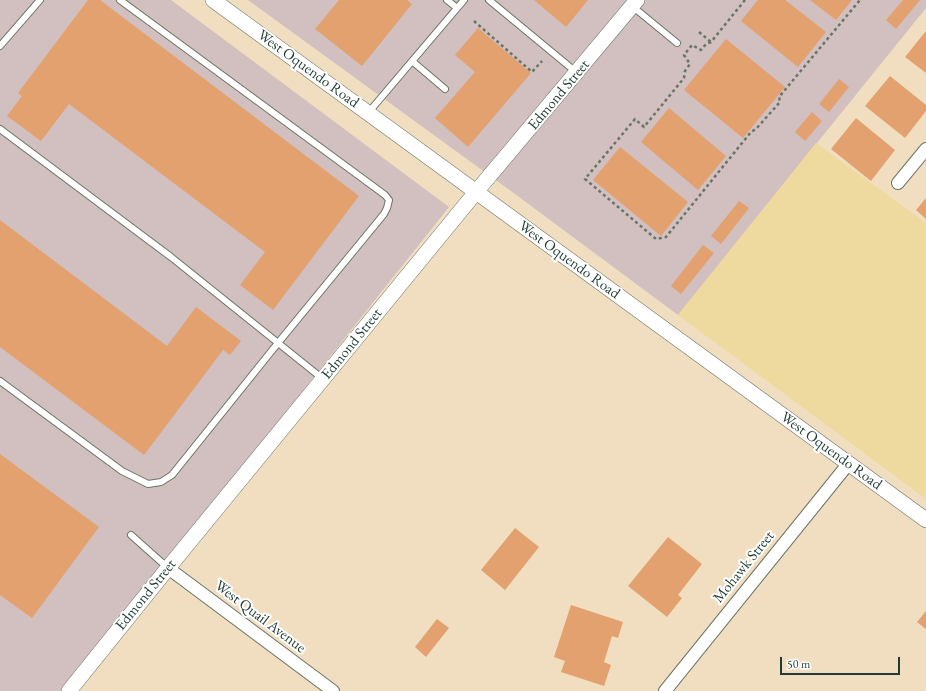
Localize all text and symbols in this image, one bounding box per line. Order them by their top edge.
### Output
street label: West Oquendo Road [254,26,362,112]
street label: Edmond Street [524,56,594,134]
street label: West Oquendo Road [515,217,623,303]
street label: Edmond Street [318,305,386,383]
street label: West Oquendo Road [777,408,885,494]
street label: Mohawk Street [710,527,778,607]
street label: Edmond Street [112,556,180,634]
street label: West Quail Avenue [211,577,309,657]
scale bar [782,649,902,675]
text: 50 m [787,656,810,672]

